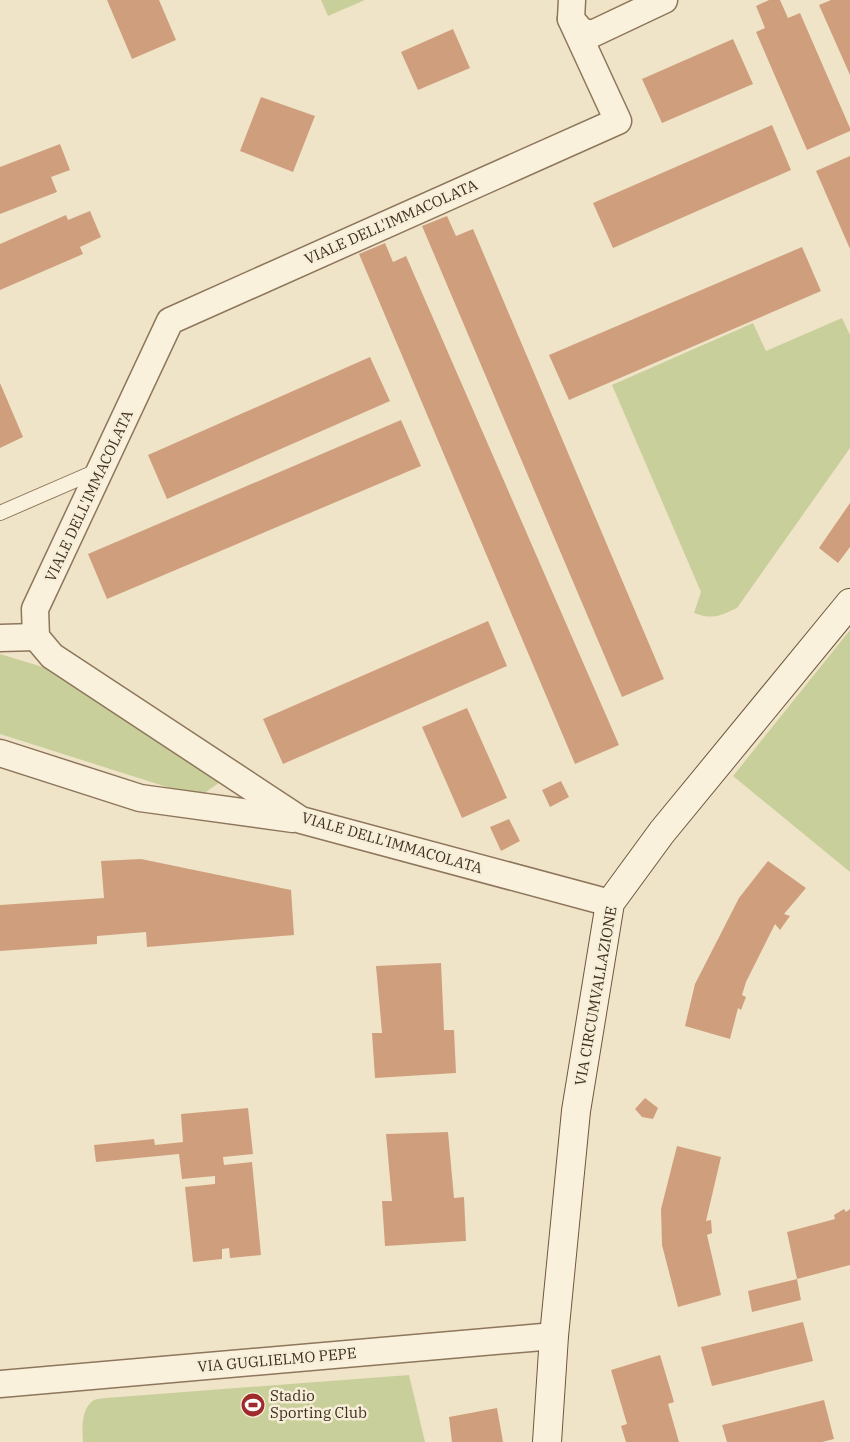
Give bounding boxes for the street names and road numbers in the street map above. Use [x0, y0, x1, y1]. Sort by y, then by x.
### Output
street label: VIALE DELL'IMMACOLATA [301, 174, 481, 268]
street label: VIALE DELL'IMMACOLATA [40, 406, 137, 585]
street label: VIALE DELL'IMMACOLATA [299, 808, 485, 878]
street label: VIA CIRCUMVALLAZIONE [570, 905, 621, 1087]
street label: VIA GUGLIELMO PEPE [197, 1343, 357, 1376]

